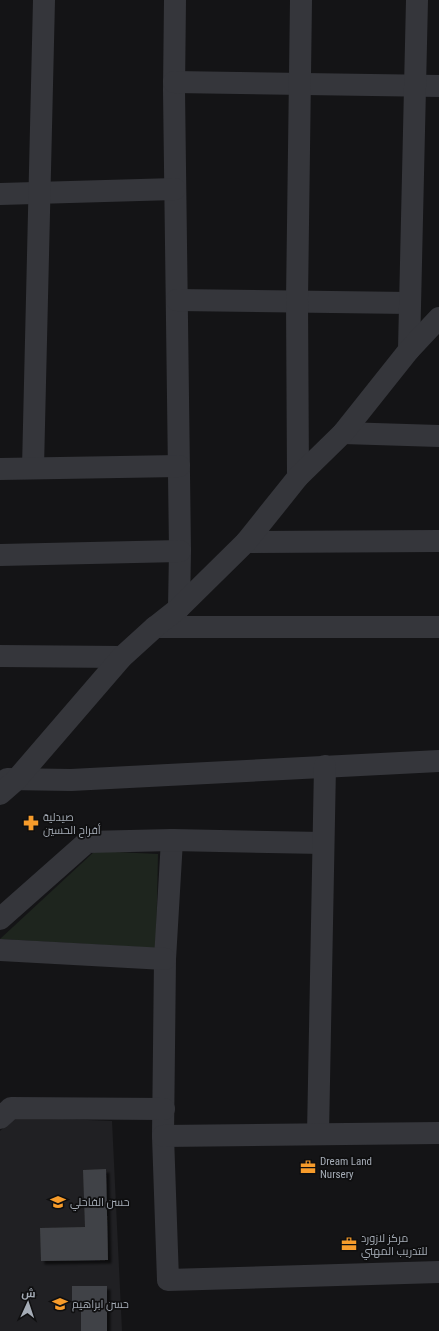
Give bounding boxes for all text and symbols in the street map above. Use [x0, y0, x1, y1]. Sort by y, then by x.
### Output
place label: صيدلية أفراح الحسين [43, 811, 101, 838]
pharmacy icon: صيدلية أفراح الحسين [22, 814, 40, 832]
place label: Dream Land Nursery [320, 1155, 372, 1181]
office icon: Dream Land Nursery [299, 1158, 317, 1176]
school or university icon: حسن الفاحلي [49, 1193, 67, 1211]
place label: حسن الفاحلي [70, 1196, 130, 1211]
place label: مركز لازورد للتدريب المهني [361, 1232, 428, 1260]
office icon: مركز لازورد للتدريب المهني [340, 1235, 358, 1253]
north arrow [8, 1283, 48, 1323]
text: ش [21, 1287, 36, 1300]
school or university icon: حسن ابراهيم [51, 1295, 69, 1313]
place label: حسن ابراهيم [72, 1298, 129, 1312]

